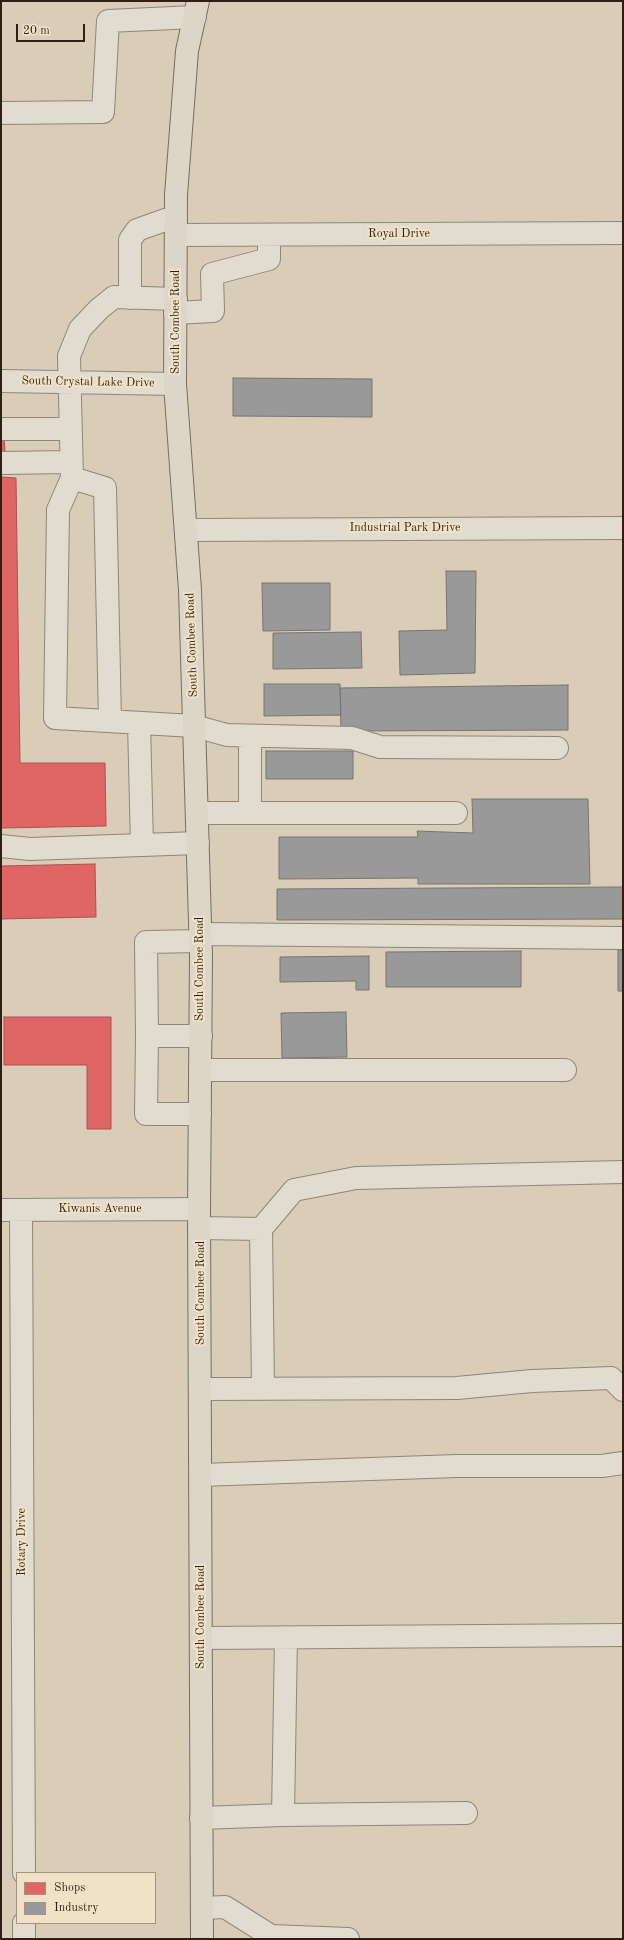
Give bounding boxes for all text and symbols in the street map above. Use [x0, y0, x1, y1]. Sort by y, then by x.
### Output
scale bar [18, 16, 87, 42]
text: 20 m [23, 25, 50, 37]
street label: Royal Drive [368, 227, 430, 241]
street label: South Combee Road [169, 270, 183, 374]
street label: South Crystal Lake Drive [21, 374, 155, 390]
street label: Industrial Park Drive [350, 521, 460, 535]
street label: South Combee Road [183, 592, 201, 698]
street label: South Combee Road [193, 917, 207, 1021]
street label: Kiwanis Avenue [58, 1202, 142, 1216]
street label: South Combee Road [194, 1241, 208, 1345]
street label: Rotary Drive [15, 1508, 29, 1576]
street label: South Combee Road [194, 1565, 208, 1669]
legend [16, 1872, 156, 1924]
text: Shops [54, 1882, 85, 1894]
text: Industry [54, 1902, 99, 1914]

